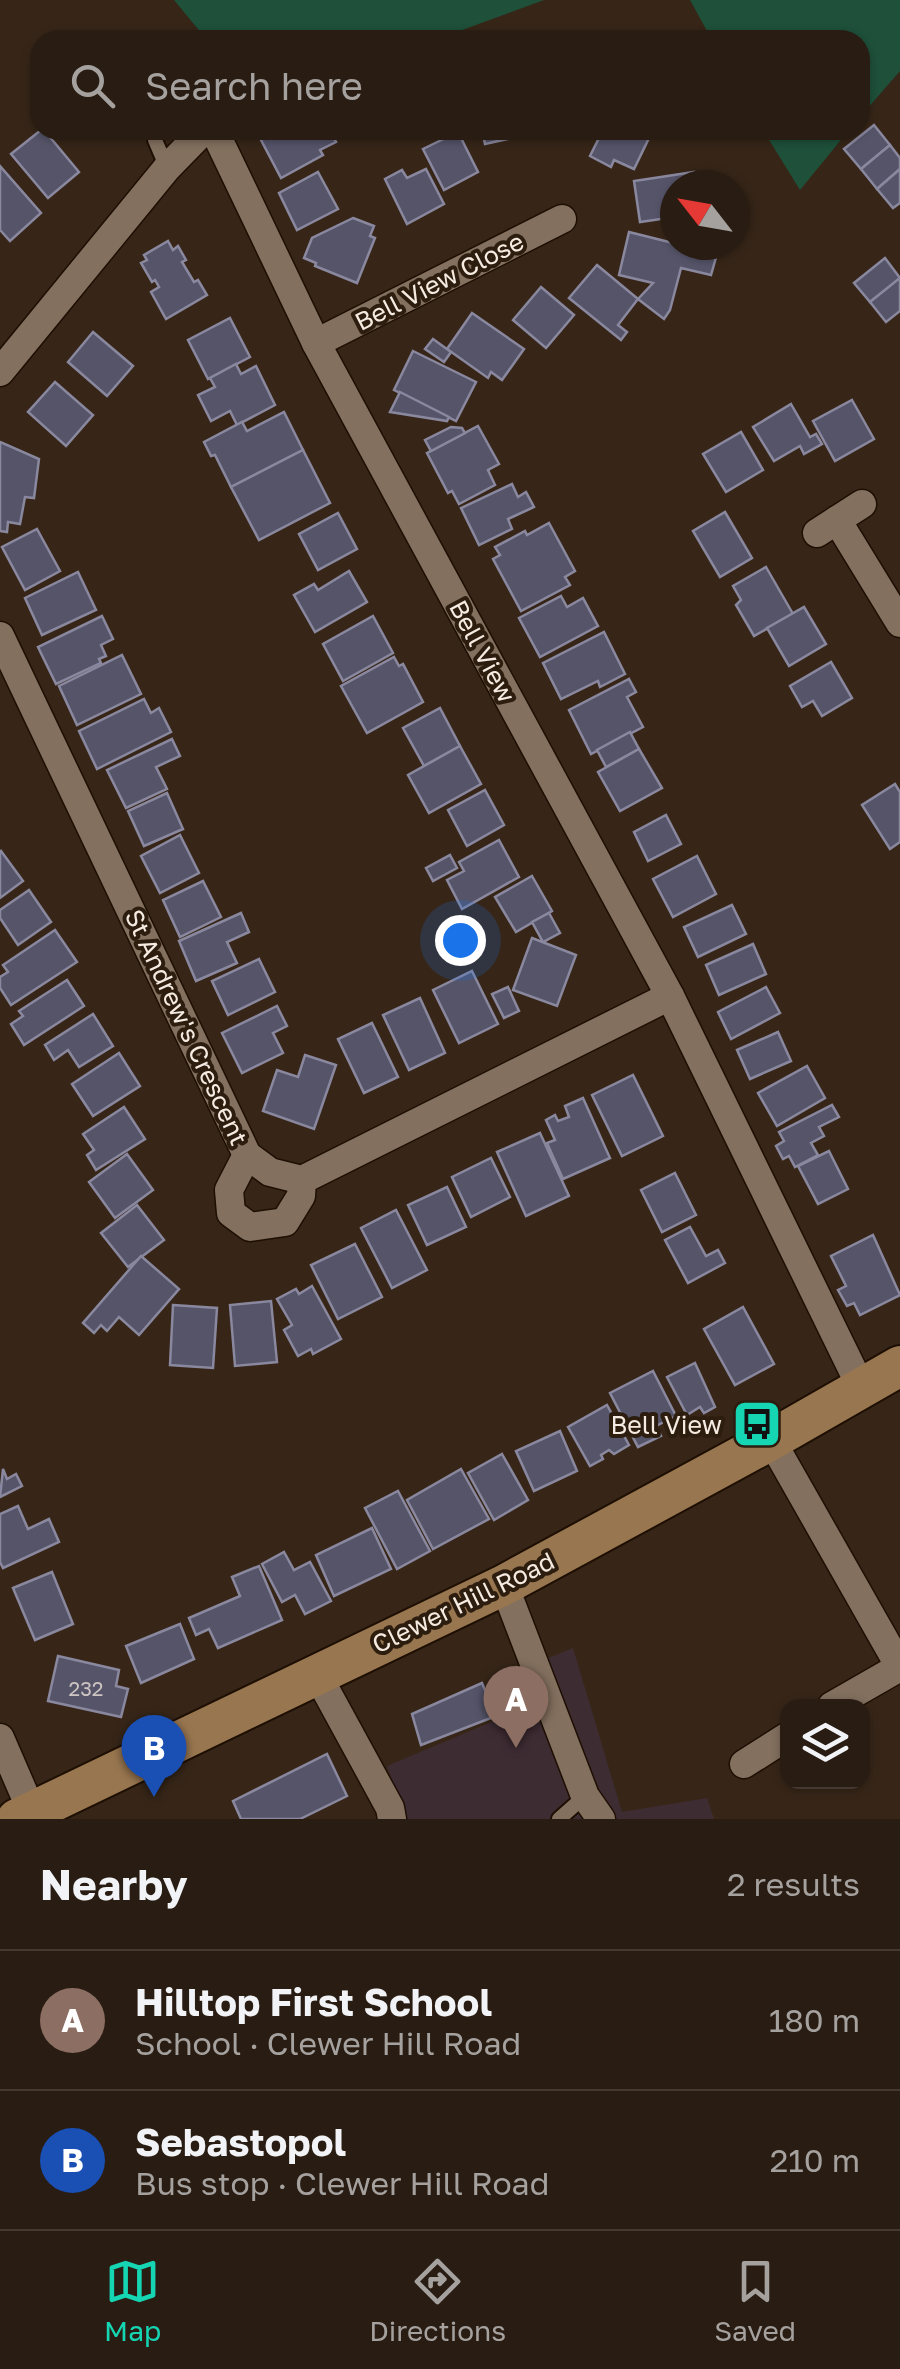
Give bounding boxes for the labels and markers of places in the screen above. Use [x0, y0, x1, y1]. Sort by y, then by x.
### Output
bus stop icon: Bell View [731, 1398, 783, 1450]
place label: Bell View [611, 1409, 722, 1440]
pin: A [484, 1666, 548, 1748]
pin: B [122, 1714, 186, 1797]

